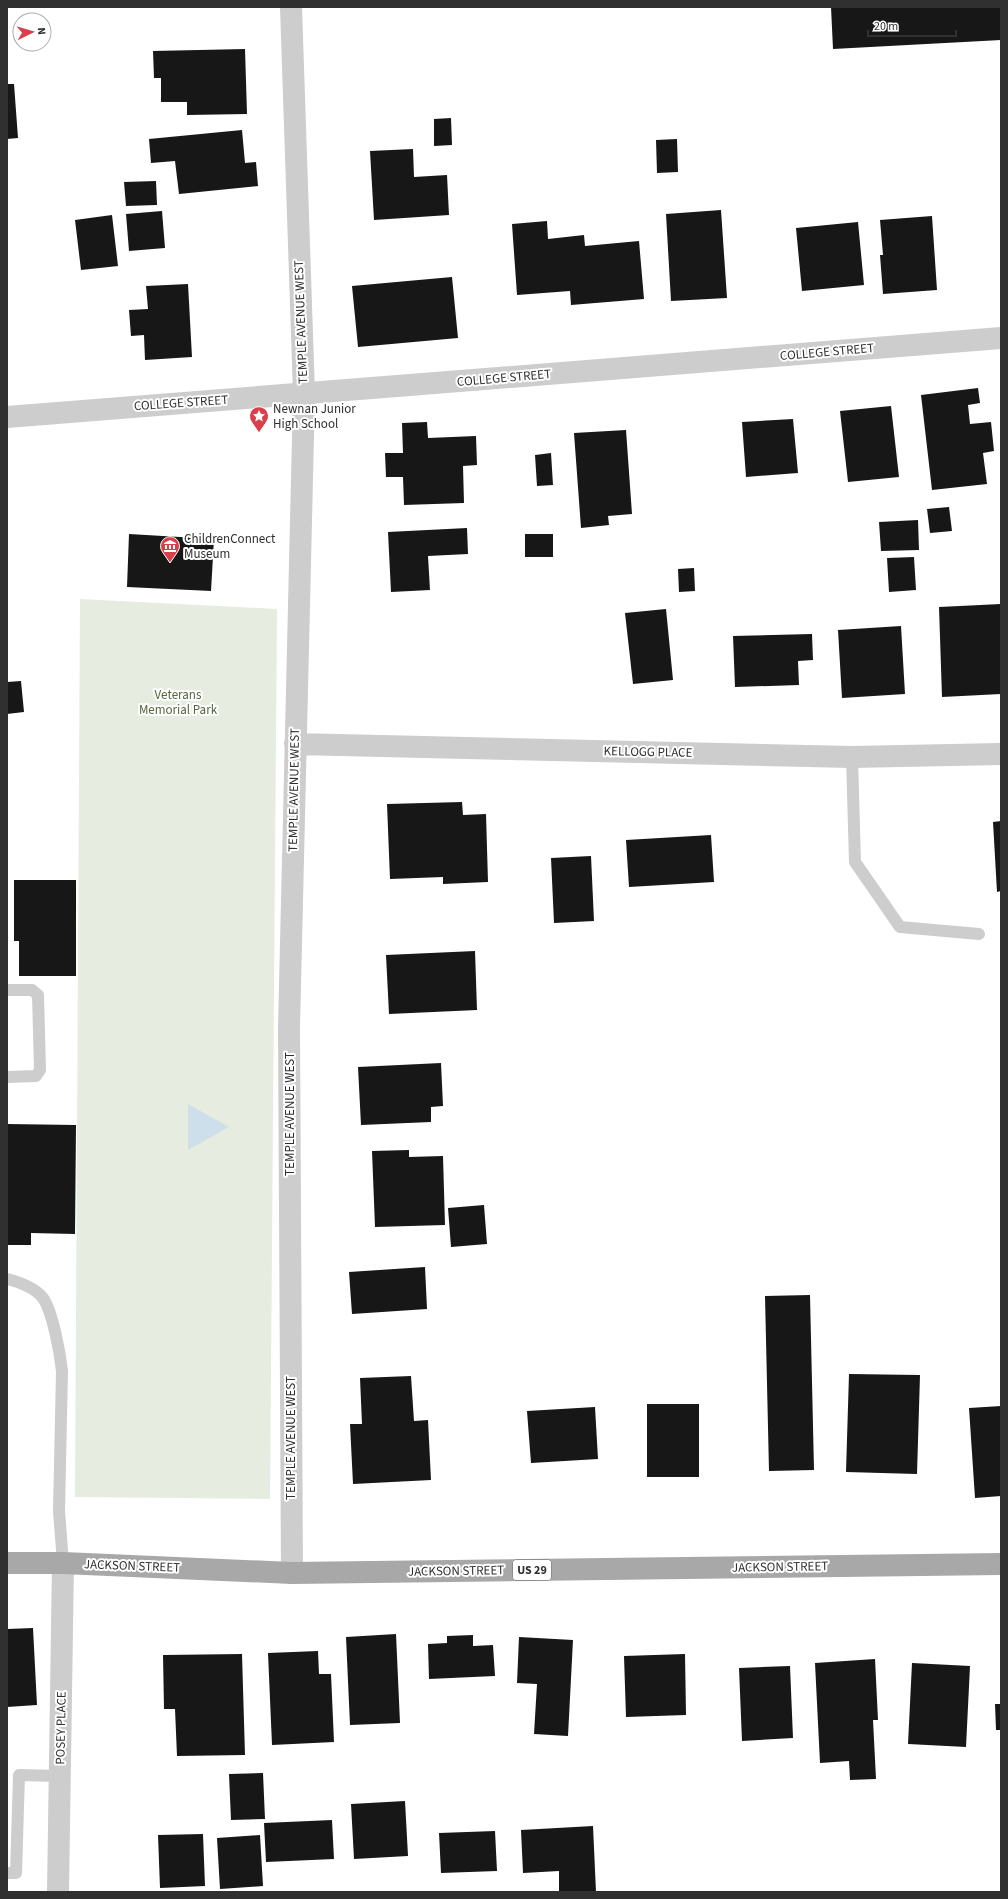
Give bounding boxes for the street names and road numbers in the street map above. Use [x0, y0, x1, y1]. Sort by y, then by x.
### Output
street label: TEMPLE AVENUE WEST [290, 260, 312, 384]
street label: COLLEGE STREET [779, 339, 875, 365]
street label: COLLEGE STREET [456, 365, 552, 391]
street label: COLLEGE STREET [133, 391, 229, 415]
street label: TEMPLE AVENUE WEST [284, 728, 304, 852]
street label: KELLOGG PLACE [603, 742, 693, 762]
street label: TEMPLE AVENUE WEST [281, 1052, 299, 1176]
street label: TEMPLE AVENUE WEST [282, 1376, 300, 1500]
street label: JACKSON STREET [84, 1555, 180, 1577]
street label: JACKSON STREET [732, 1557, 828, 1577]
road number: US 29 [513, 1560, 551, 1580]
street label: JACKSON STREET [408, 1561, 504, 1581]
street label: POSEY PLACE [51, 1691, 71, 1765]

